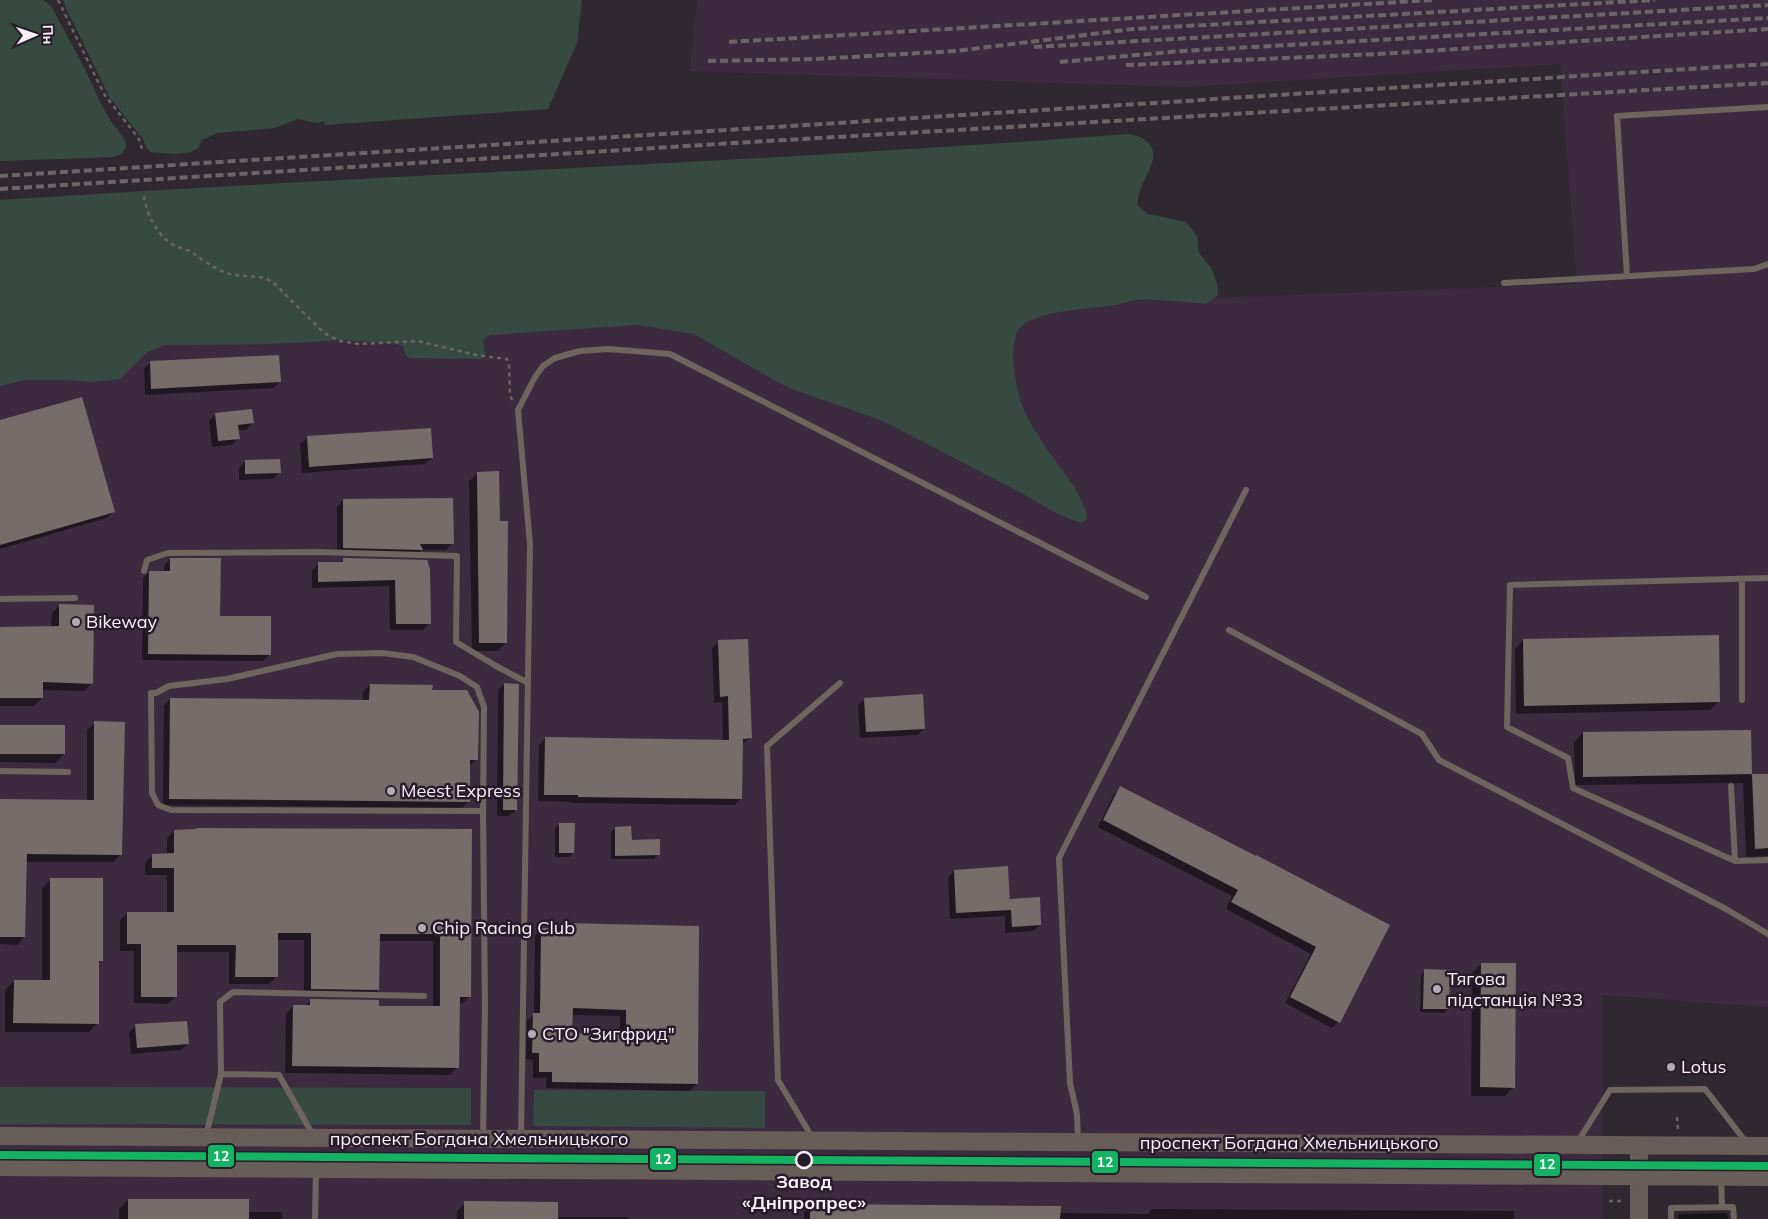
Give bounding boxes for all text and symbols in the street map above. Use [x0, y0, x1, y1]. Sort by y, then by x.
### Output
north arrow [10, 10, 60, 60]
text: Пн [39, 25, 57, 45]
place label: Bikeway [86, 610, 157, 633]
marker: Bikeway [70, 616, 82, 628]
place label: Meest Express [401, 779, 521, 802]
marker: Meest Express [385, 785, 397, 797]
place label: Chip Racing Club [432, 916, 575, 939]
marker: Chip Racing Club [416, 922, 428, 934]
place label: Тягова пiдстанцiя №33 [1447, 967, 1583, 1011]
marker: Тягова пiдстанцiя №33 [1431, 983, 1443, 995]
place label: СТО "Зигфрид" [542, 1022, 675, 1045]
marker: СТО "Зигфрид" [526, 1028, 538, 1040]
place label: Lotus [1681, 1055, 1727, 1078]
marker: Lotus [1665, 1061, 1677, 1073]
street label: проспект Богдана Хмельницького [330, 1127, 628, 1150]
street label: проспект Богдана Хмельницького [1140, 1131, 1438, 1154]
line badge: 12 [207, 1144, 235, 1168]
text: 12 [213, 1147, 229, 1165]
line badge: 12 [649, 1147, 677, 1171]
text: 12 [655, 1150, 671, 1168]
line badge: 12 [1091, 1150, 1119, 1174]
marker: Завод «Дніпропрес» [795, 1151, 813, 1169]
text: 12 [1097, 1153, 1113, 1171]
line badge: 12 [1533, 1153, 1561, 1177]
text: 12 [1539, 1155, 1555, 1173]
place label: Завод «Дніпропрес» [742, 1170, 866, 1214]

